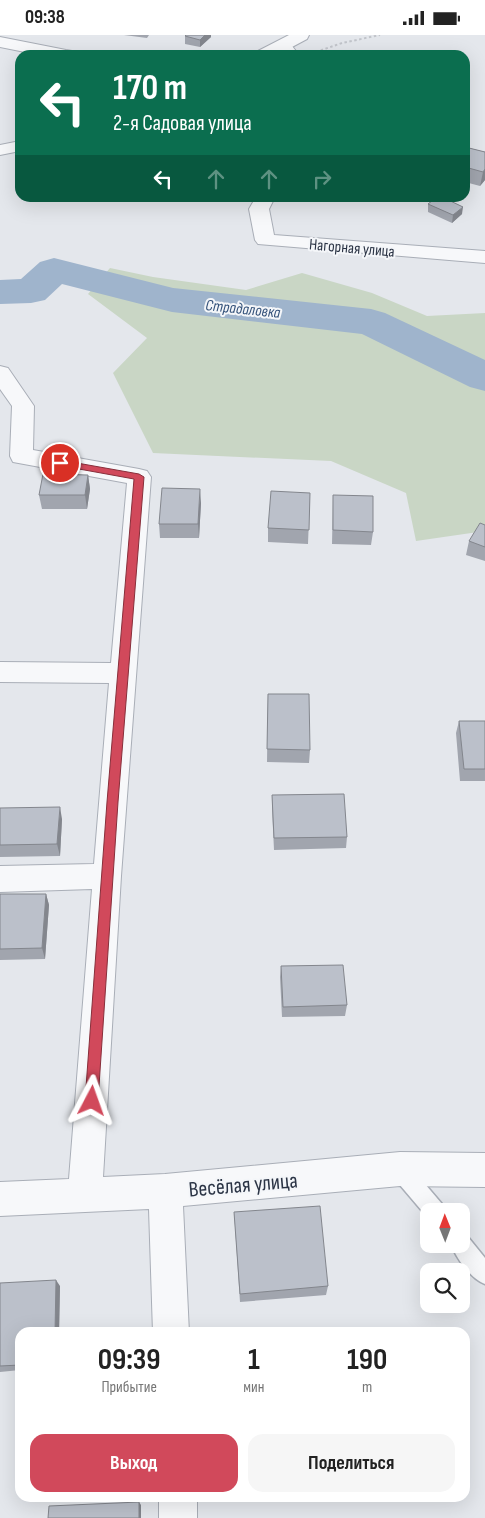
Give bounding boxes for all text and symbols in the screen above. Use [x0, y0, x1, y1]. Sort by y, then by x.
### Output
text: 09:38 [25, 6, 65, 29]
text: 170 m [113, 67, 187, 110]
icon: left [30, 70, 95, 135]
text: 2-я Садовая улица [113, 110, 252, 137]
icon: left [149, 165, 177, 193]
icon: ahead [202, 165, 230, 193]
icon: ahead [255, 165, 283, 193]
icon: right [308, 165, 336, 193]
street label: Нагорная улица [308, 235, 395, 262]
water label: Страдаловка [205, 296, 282, 323]
pin [39, 442, 81, 484]
icon: arrive [46, 449, 74, 477]
position arrow [65, 1074, 117, 1126]
street label: Весёлая улица [187, 1167, 299, 1204]
north arrow [420, 1203, 470, 1253]
map controls [420, 1203, 470, 1313]
button: search [420, 1263, 470, 1313]
text: 09:39 [98, 1342, 161, 1378]
text: 1 [248, 1342, 260, 1378]
text: 190 [347, 1342, 387, 1378]
text: Прибытие [101, 1378, 157, 1397]
text: мин [243, 1378, 264, 1397]
text: m [362, 1378, 372, 1397]
button: Выход [30, 1434, 238, 1492]
button: Поделиться [248, 1434, 455, 1492]

